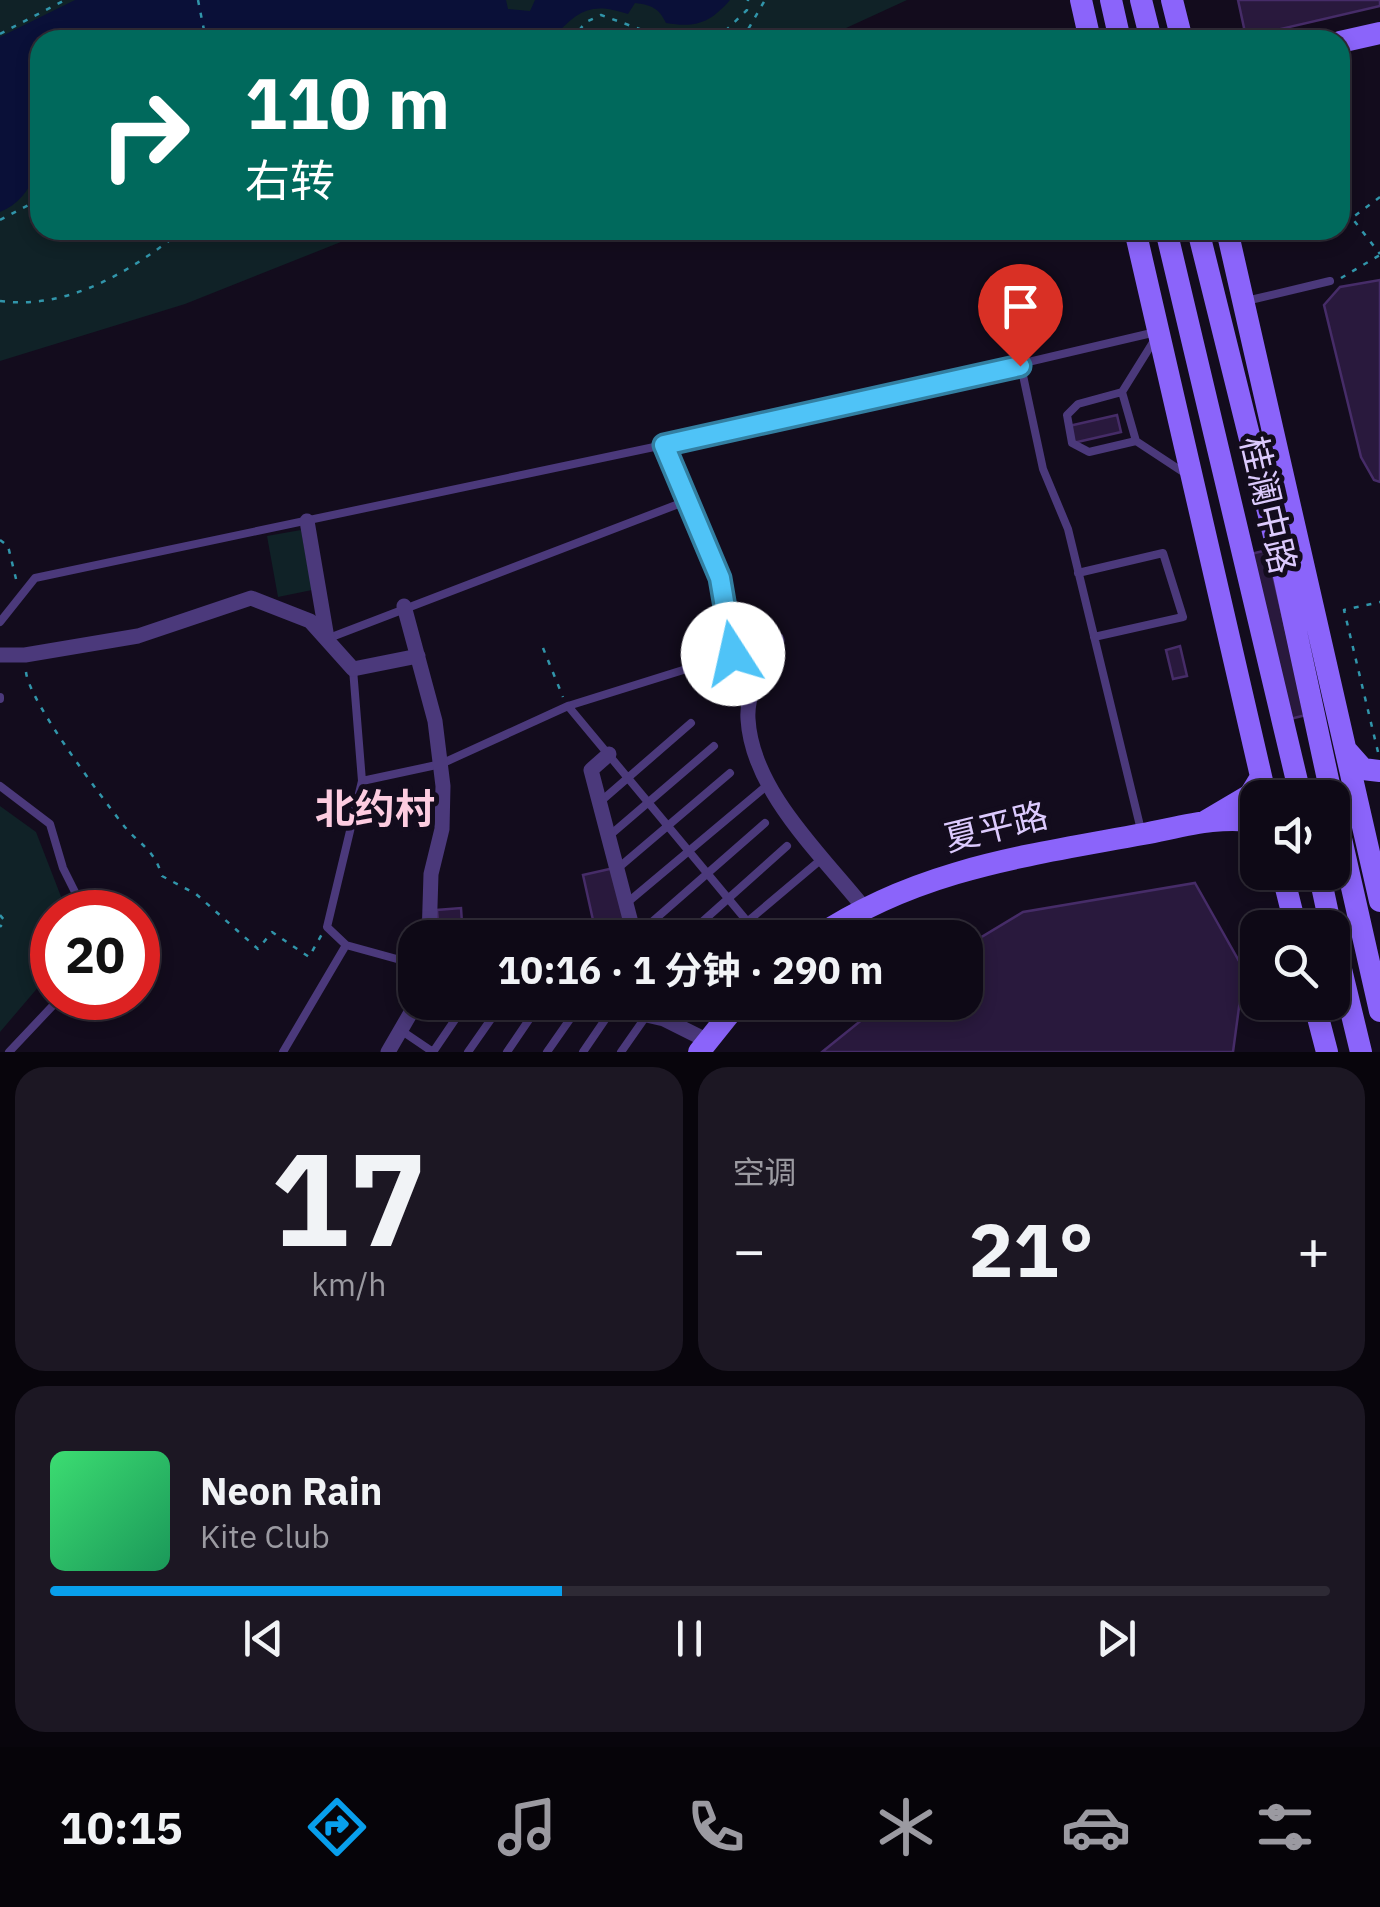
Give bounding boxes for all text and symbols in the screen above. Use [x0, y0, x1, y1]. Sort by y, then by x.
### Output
text: 110 m [245, 57, 450, 148]
icon: right [80, 70, 210, 200]
text: 右转 [245, 151, 335, 209]
pin [978, 264, 1063, 367]
icon: arrive [993, 279, 1048, 334]
street label: 桂澜中路 [1231, 431, 1307, 578]
position arrow [681, 602, 785, 706]
map controls [1240, 780, 1350, 1020]
button: sound [1240, 780, 1350, 890]
district label: 北约村 [315, 782, 435, 834]
street label: 夏平路 [939, 791, 1052, 861]
speed limit sign: 20 [30, 890, 160, 1020]
button: search [1240, 910, 1350, 1020]
text: 10:16 · 1 分钟 · 290 m [498, 945, 883, 994]
text: 17 [271, 1113, 427, 1282]
text: 空调 [733, 1151, 797, 1193]
text: 21° [969, 1200, 1094, 1298]
text: − [733, 1214, 766, 1285]
text: + [1297, 1214, 1330, 1285]
text: km/h [311, 1263, 386, 1305]
text: Neon Rain [200, 1466, 382, 1515]
text: Kite Club [200, 1515, 330, 1557]
icon: previous [236, 1611, 291, 1666]
icon: pause [662, 1611, 717, 1666]
icon: next [1089, 1611, 1144, 1666]
icon: directions [302, 1792, 372, 1862]
icon: music [492, 1792, 562, 1862]
icon: phone [681, 1792, 751, 1862]
icon: climate [871, 1792, 941, 1862]
icon: car [1061, 1792, 1131, 1862]
icon: filters [1250, 1792, 1320, 1862]
text: 10:15 [60, 1798, 183, 1856]

